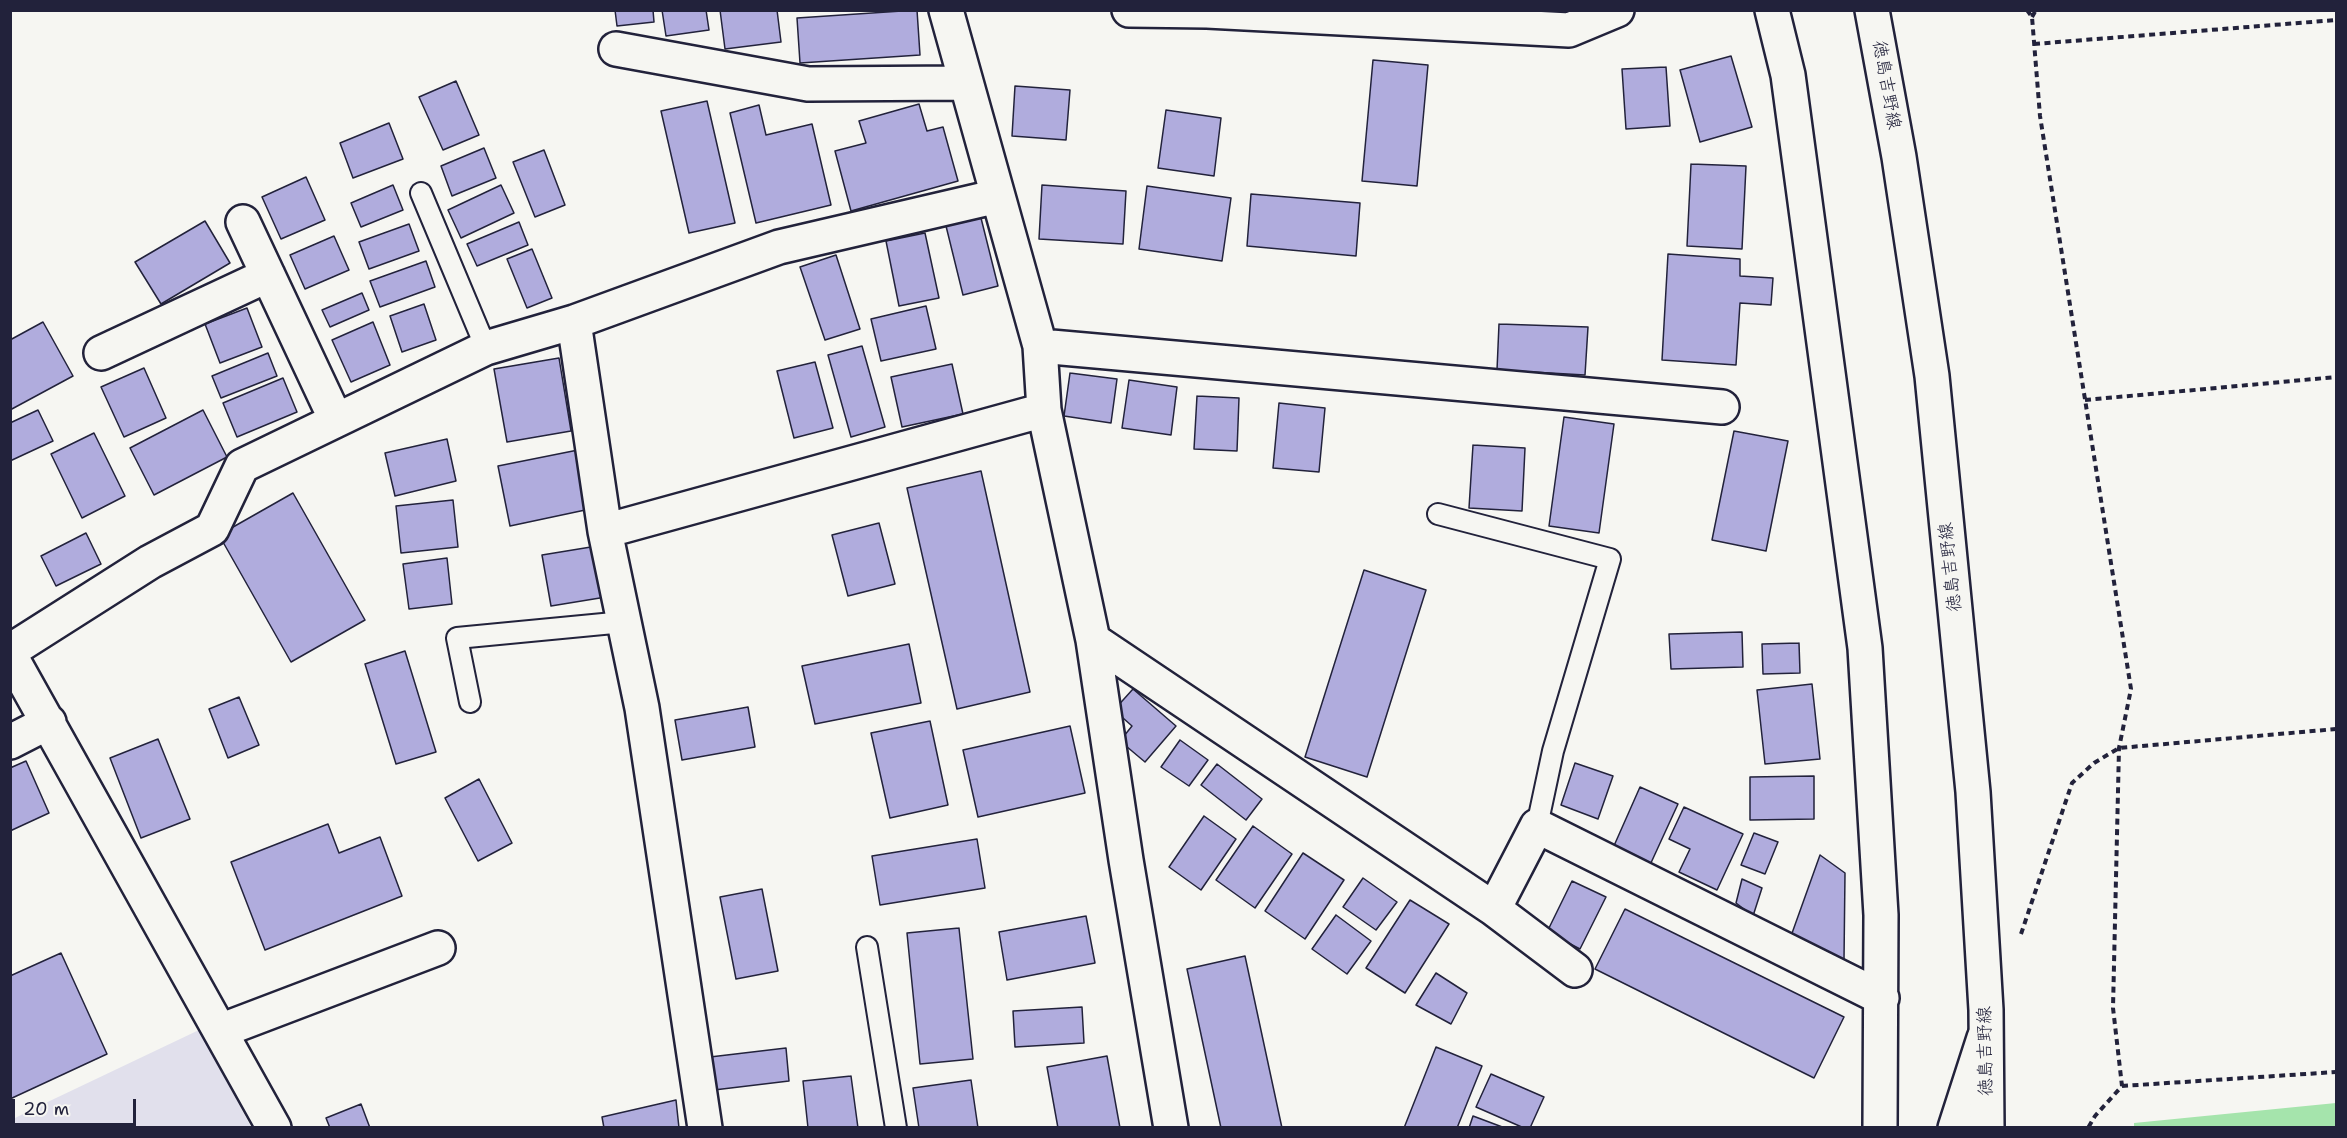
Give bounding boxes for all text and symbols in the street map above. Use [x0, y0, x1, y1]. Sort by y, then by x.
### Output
street label: 徳島吉野線 [1868, 39, 1904, 131]
street label: 徳島吉野線 [1936, 521, 1966, 613]
street label: 徳島吉野線 [1974, 1006, 1998, 1096]
scale bar [15, 1087, 140, 1125]
text: 20 m [23, 1097, 69, 1121]

